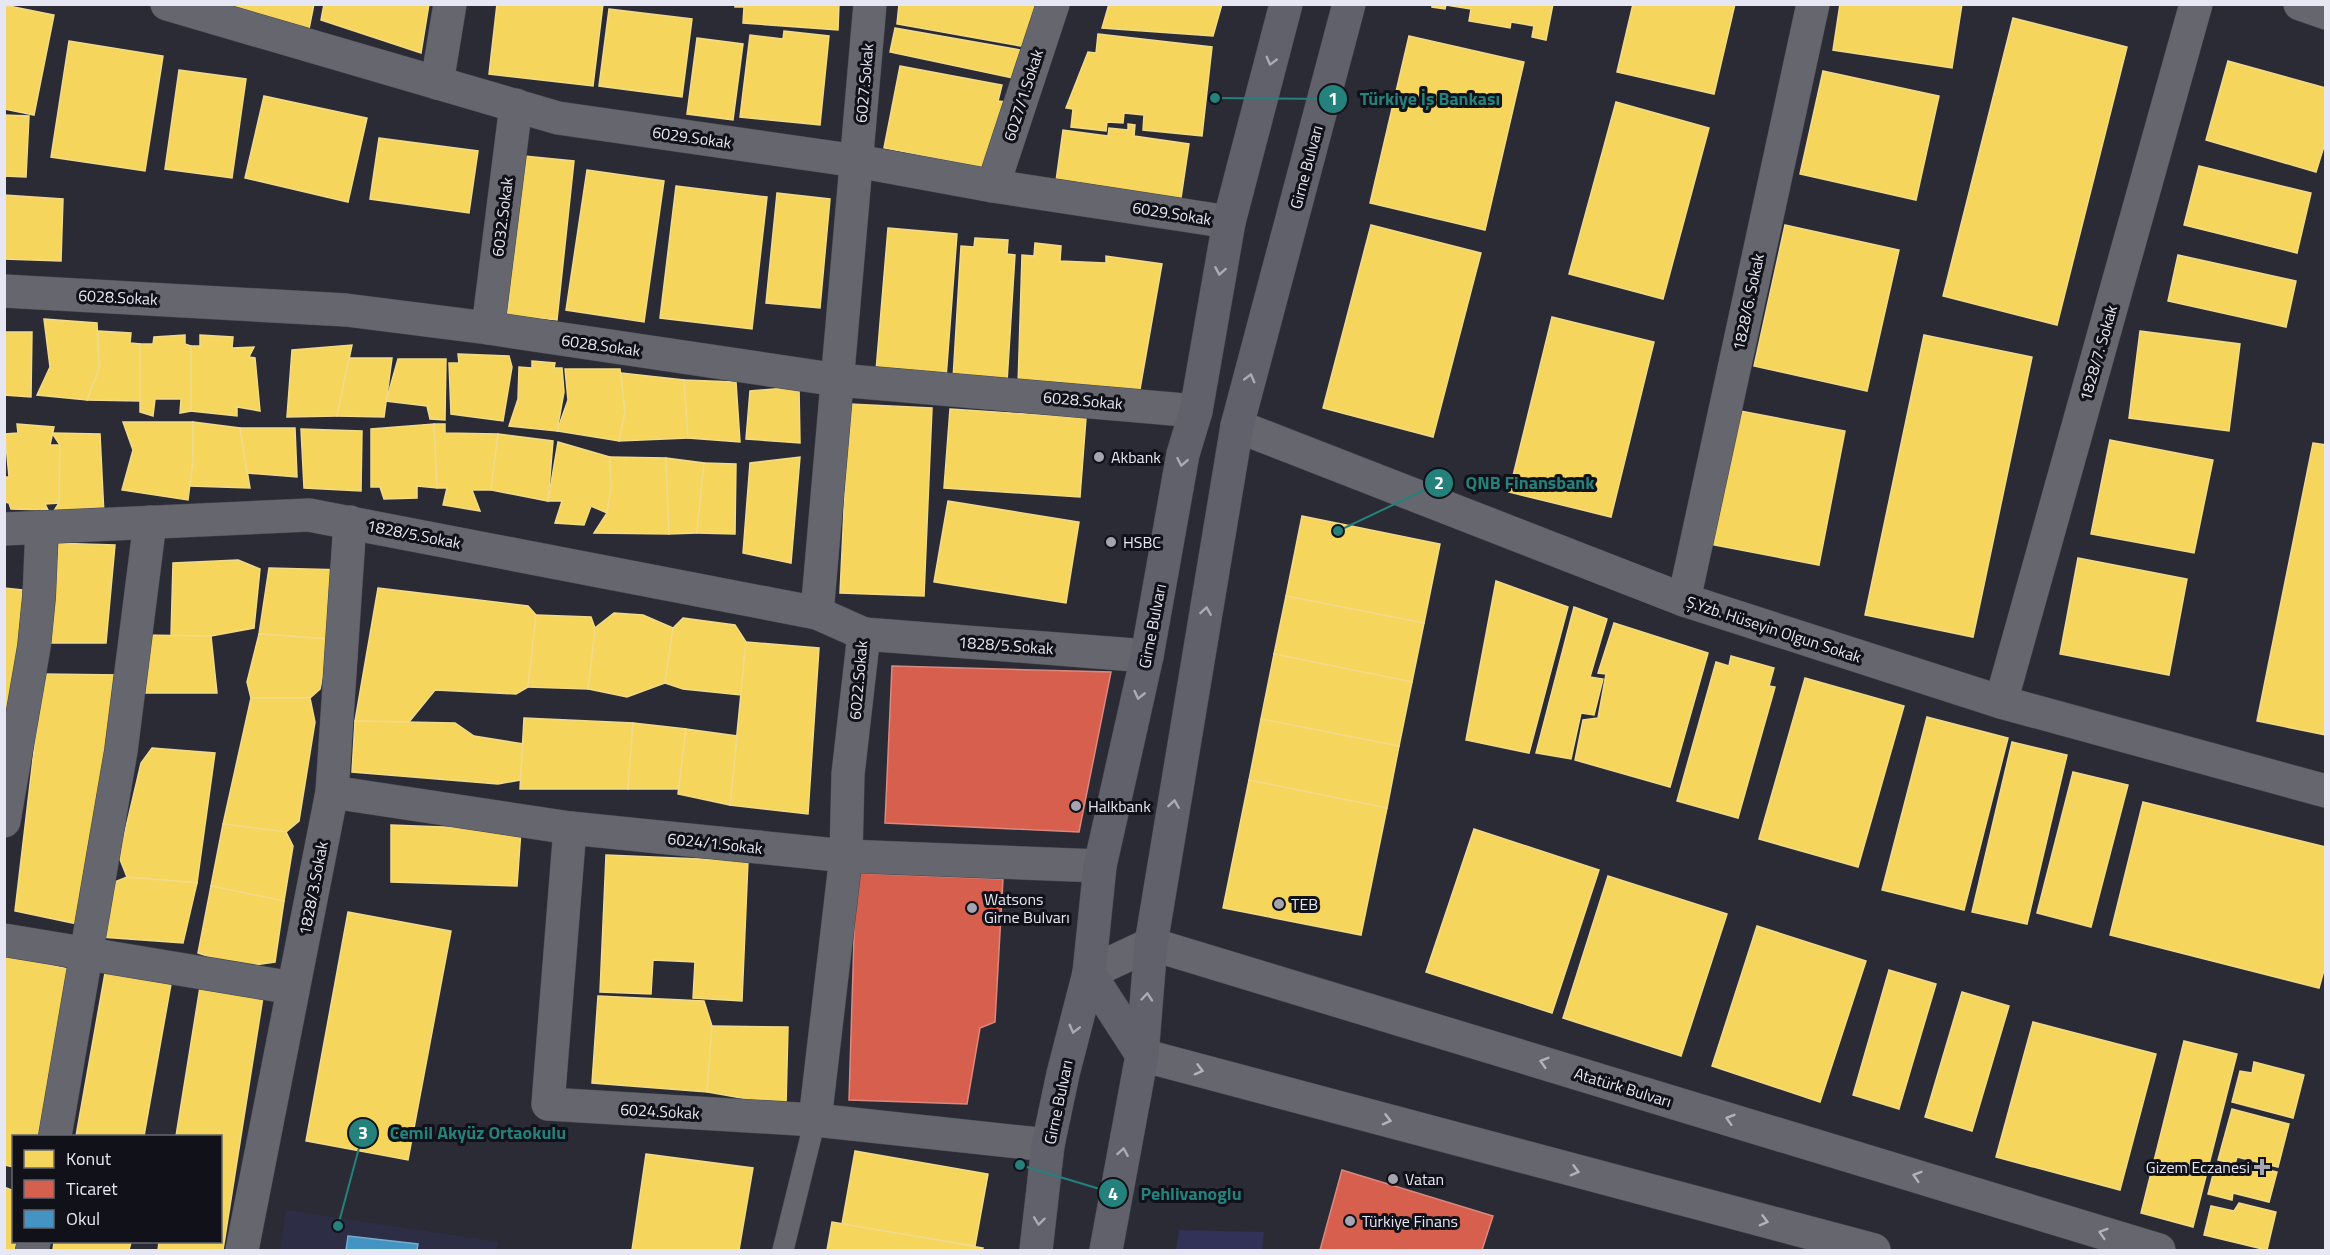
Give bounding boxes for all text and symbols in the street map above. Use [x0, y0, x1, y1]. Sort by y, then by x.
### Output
street label: 6027.Sokak [849, 42, 879, 124]
street label: 6027/1.Sokak [997, 46, 1049, 144]
one-way arrow [1266, 56, 1279, 66]
callout: Türkiye İş Bankası [1318, 81, 1512, 117]
text: 1 [1328, 85, 1338, 112]
text: Türkiye İş Bankası [1360, 85, 1500, 112]
street label: 6029.Sokak [651, 120, 733, 154]
street label: Girne Bulvarı [1283, 122, 1329, 212]
street label: 6032.Sokak [485, 176, 519, 258]
street label: 6029.Sokak [1131, 195, 1214, 231]
street label: 1828/6. Sokak [1726, 251, 1770, 353]
one-way arrow [1214, 265, 1227, 275]
street label: 6028.Sokak [78, 283, 159, 311]
street label: 1828/7. Sokak [2073, 302, 2123, 404]
street label: 6028.Sokak [560, 328, 642, 362]
one-way arrow [1242, 374, 1255, 384]
street label: 6028.Sokak [1042, 385, 1124, 415]
place label: Akbank [1111, 445, 1161, 469]
marker: Akbank [1092, 450, 1106, 464]
one-way arrow [1176, 456, 1189, 466]
callout: QNB Finansbank [1424, 465, 1607, 501]
text: 2 [1434, 469, 1444, 496]
text: QNB Finansbank [1465, 469, 1595, 496]
street label: 1828/5.Sokak [365, 513, 463, 555]
place label: HSBC [1123, 530, 1161, 554]
marker: HSBC [1104, 535, 1118, 549]
street label: Girne Bulvarı [1132, 582, 1172, 670]
street label: Ş.Yzb. Hüseyin Olgun Sokak [1683, 589, 1865, 669]
one-way arrow [1200, 607, 1212, 616]
street label: 1828/5.Sokak [958, 630, 1055, 660]
street label: 6022.Sokak [843, 639, 873, 721]
one-way arrow [1133, 690, 1146, 700]
place label: Halkbank [1088, 794, 1151, 818]
marker: Halkbank [1069, 799, 1083, 813]
one-way arrow [1168, 799, 1180, 808]
street label: 6024/1.Sokak [666, 826, 764, 860]
street label: 1828/3.Sokak [292, 839, 334, 937]
place label: Watsons Girne Bulvarı [984, 887, 1070, 929]
place label: TEB [1291, 892, 1318, 916]
marker: TEB [1272, 897, 1286, 911]
marker: Watsons Girne Bulvarı [965, 901, 979, 915]
one-way arrow [1140, 992, 1153, 1001]
one-way arrow [1069, 1023, 1081, 1034]
one-way arrow [1539, 1057, 1550, 1070]
street label: Girne Bulvarı [1037, 1058, 1079, 1146]
street label: Atatürk Bulvarı [1571, 1061, 1675, 1113]
one-way arrow [1193, 1063, 1204, 1075]
street label: 6024.Sokak [620, 1097, 701, 1125]
one-way arrow [1382, 1113, 1392, 1126]
one-way arrow [1725, 1114, 1736, 1127]
callout: Cemil Akyüz Ortaokulu [348, 1115, 578, 1151]
text: 3 [358, 1119, 368, 1146]
text: Cemil Akyüz Ortaokulu [390, 1119, 566, 1146]
legend [12, 1135, 222, 1243]
text: Konut [66, 1145, 112, 1172]
one-way arrow [1116, 1147, 1129, 1157]
place label: Gizem Eczanesi [2146, 1155, 2250, 1179]
marker: Gizem Eczanesi [2255, 1160, 2269, 1174]
one-way arrow [1570, 1163, 1580, 1176]
place label: Vatan [1405, 1167, 1444, 1191]
one-way arrow [1912, 1171, 1923, 1184]
marker: Vatan [1386, 1172, 1400, 1186]
text: Ticaret [66, 1175, 118, 1202]
callout: Pehlivanoglu [1098, 1175, 1254, 1211]
text: 4 [1108, 1180, 1118, 1207]
text: Pehlivanoglu [1140, 1180, 1242, 1207]
text: Okul [66, 1205, 100, 1232]
place label: Türkiye Finans [1362, 1209, 1458, 1233]
marker: Türkiye Finans [1343, 1214, 1357, 1228]
one-way arrow [1758, 1214, 1769, 1226]
one-way arrow [1033, 1216, 1046, 1225]
one-way arrow [2098, 1228, 2109, 1240]

